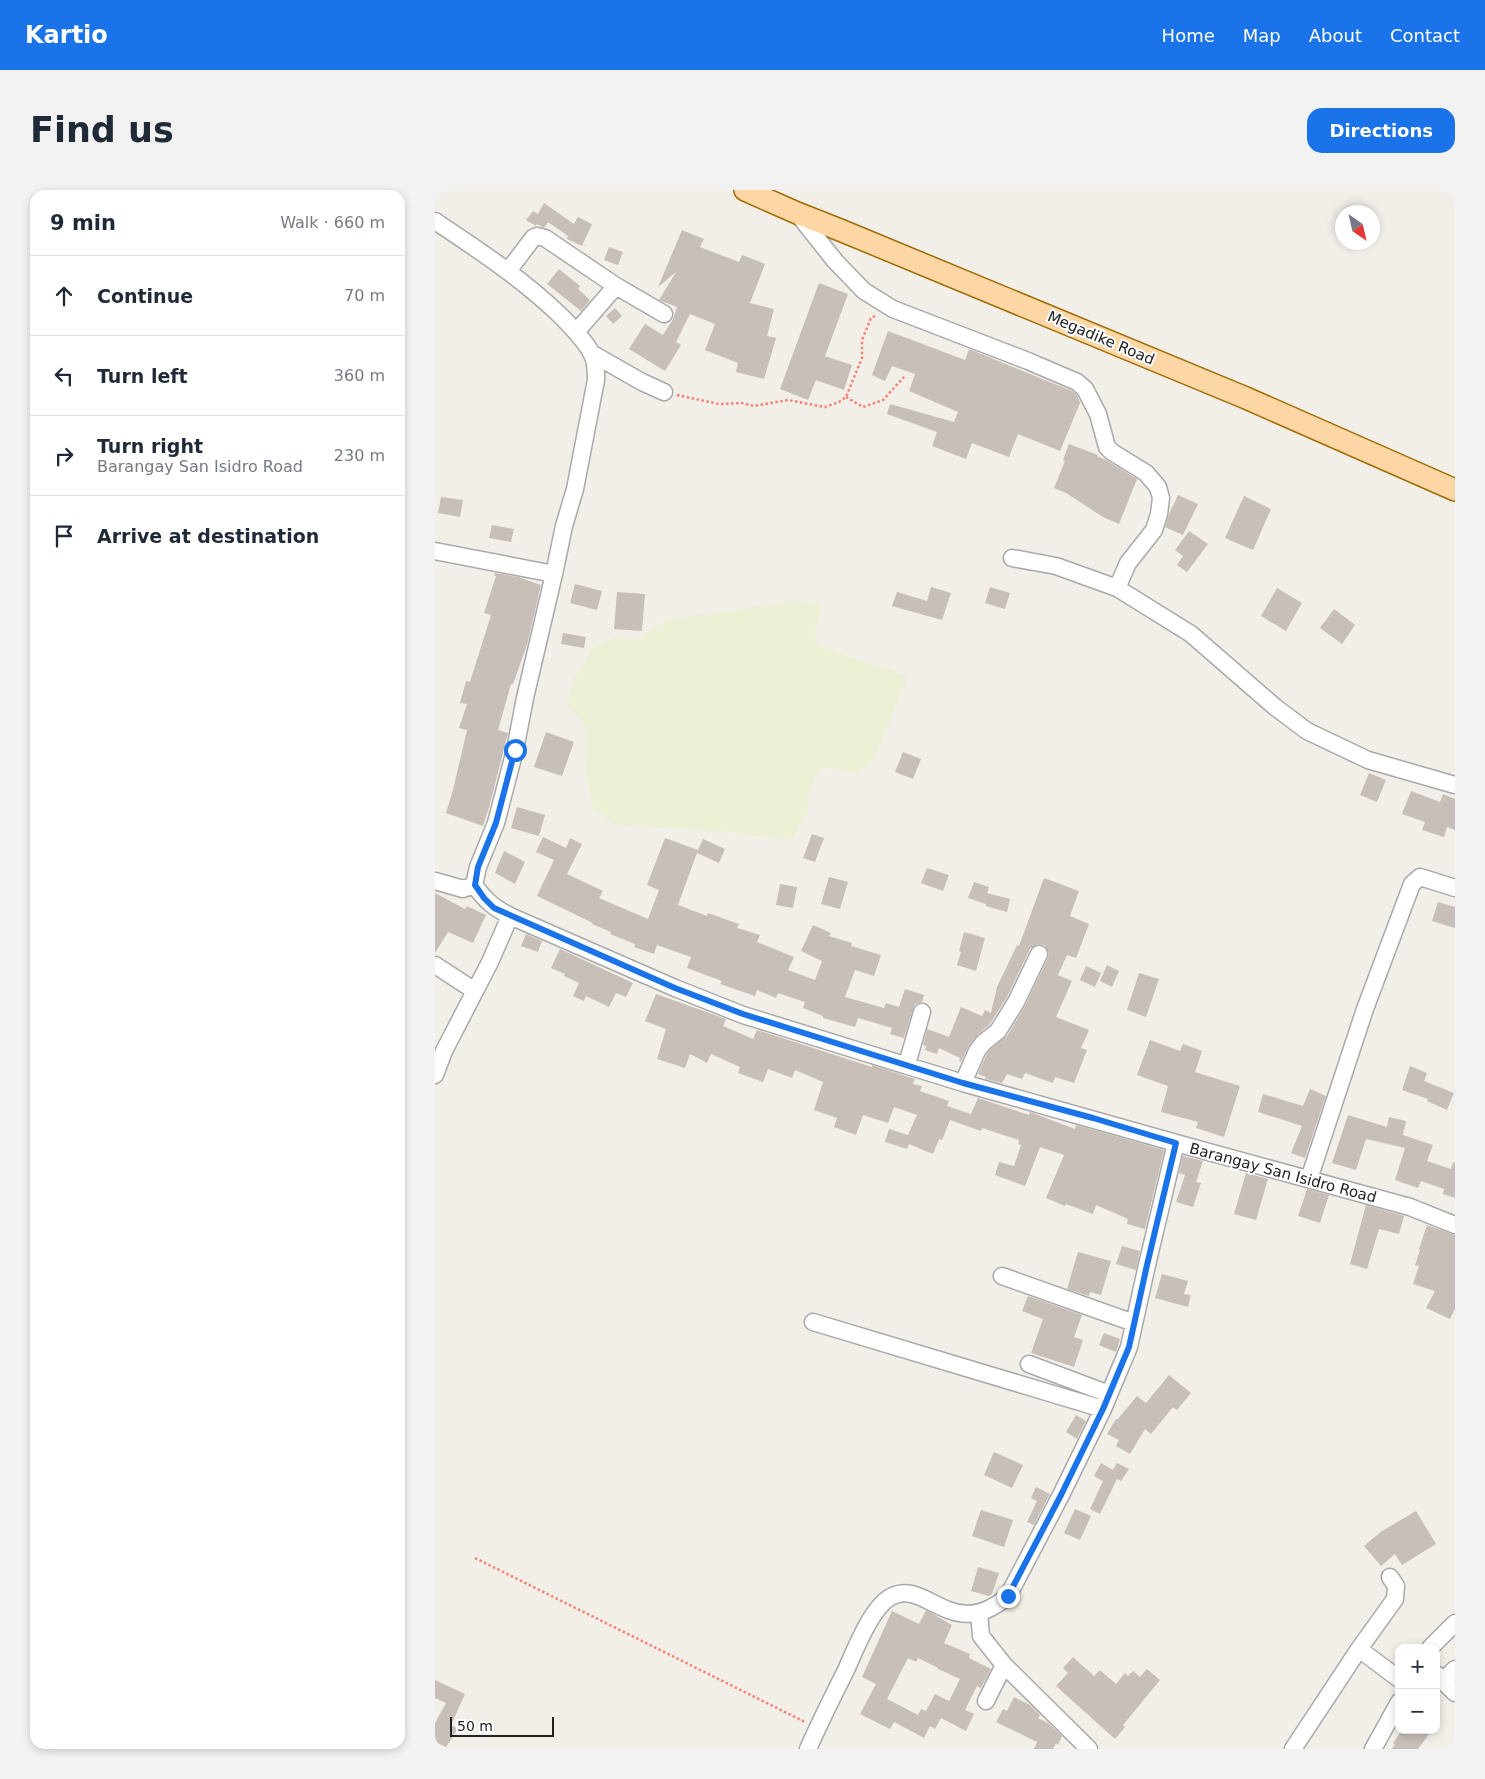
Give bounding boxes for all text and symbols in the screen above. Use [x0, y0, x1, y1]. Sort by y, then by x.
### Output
text: Kartio [25, 21, 108, 49]
text: Home [1162, 25, 1215, 46]
text: Map [1243, 25, 1281, 46]
text: About [1309, 25, 1362, 46]
text: Contact [1390, 25, 1460, 46]
button: Directions [1307, 108, 1455, 153]
text: Find us [30, 110, 174, 150]
north arrow [1335, 205, 1380, 250]
text: 9 min [50, 211, 116, 235]
text: Walk · 660 m [280, 213, 385, 232]
icon: ahead [50, 282, 78, 310]
text: Continue [97, 285, 193, 307]
text: 70 m [344, 286, 385, 305]
street label: Megadike Road [1045, 307, 1157, 369]
icon: left [50, 362, 78, 390]
text: Turn left [97, 365, 188, 387]
text: 360 m [334, 366, 385, 385]
text: Turn right [97, 435, 203, 457]
icon: right [50, 442, 78, 470]
text: 230 m [334, 446, 385, 465]
text: Barangay San Isidro Road [97, 457, 303, 476]
icon: arrive [50, 522, 78, 550]
text: Arrive at destination [97, 525, 319, 547]
route start [504, 739, 527, 762]
street label: Barangay San Isidro Road [1187, 1139, 1379, 1207]
route end [997, 1585, 1020, 1608]
map controls [1395, 1644, 1440, 1734]
button: + [1395, 1644, 1440, 1689]
button: − [1395, 1689, 1440, 1734]
scale bar [450, 1714, 554, 1737]
text: 50 m [457, 1718, 493, 1734]

